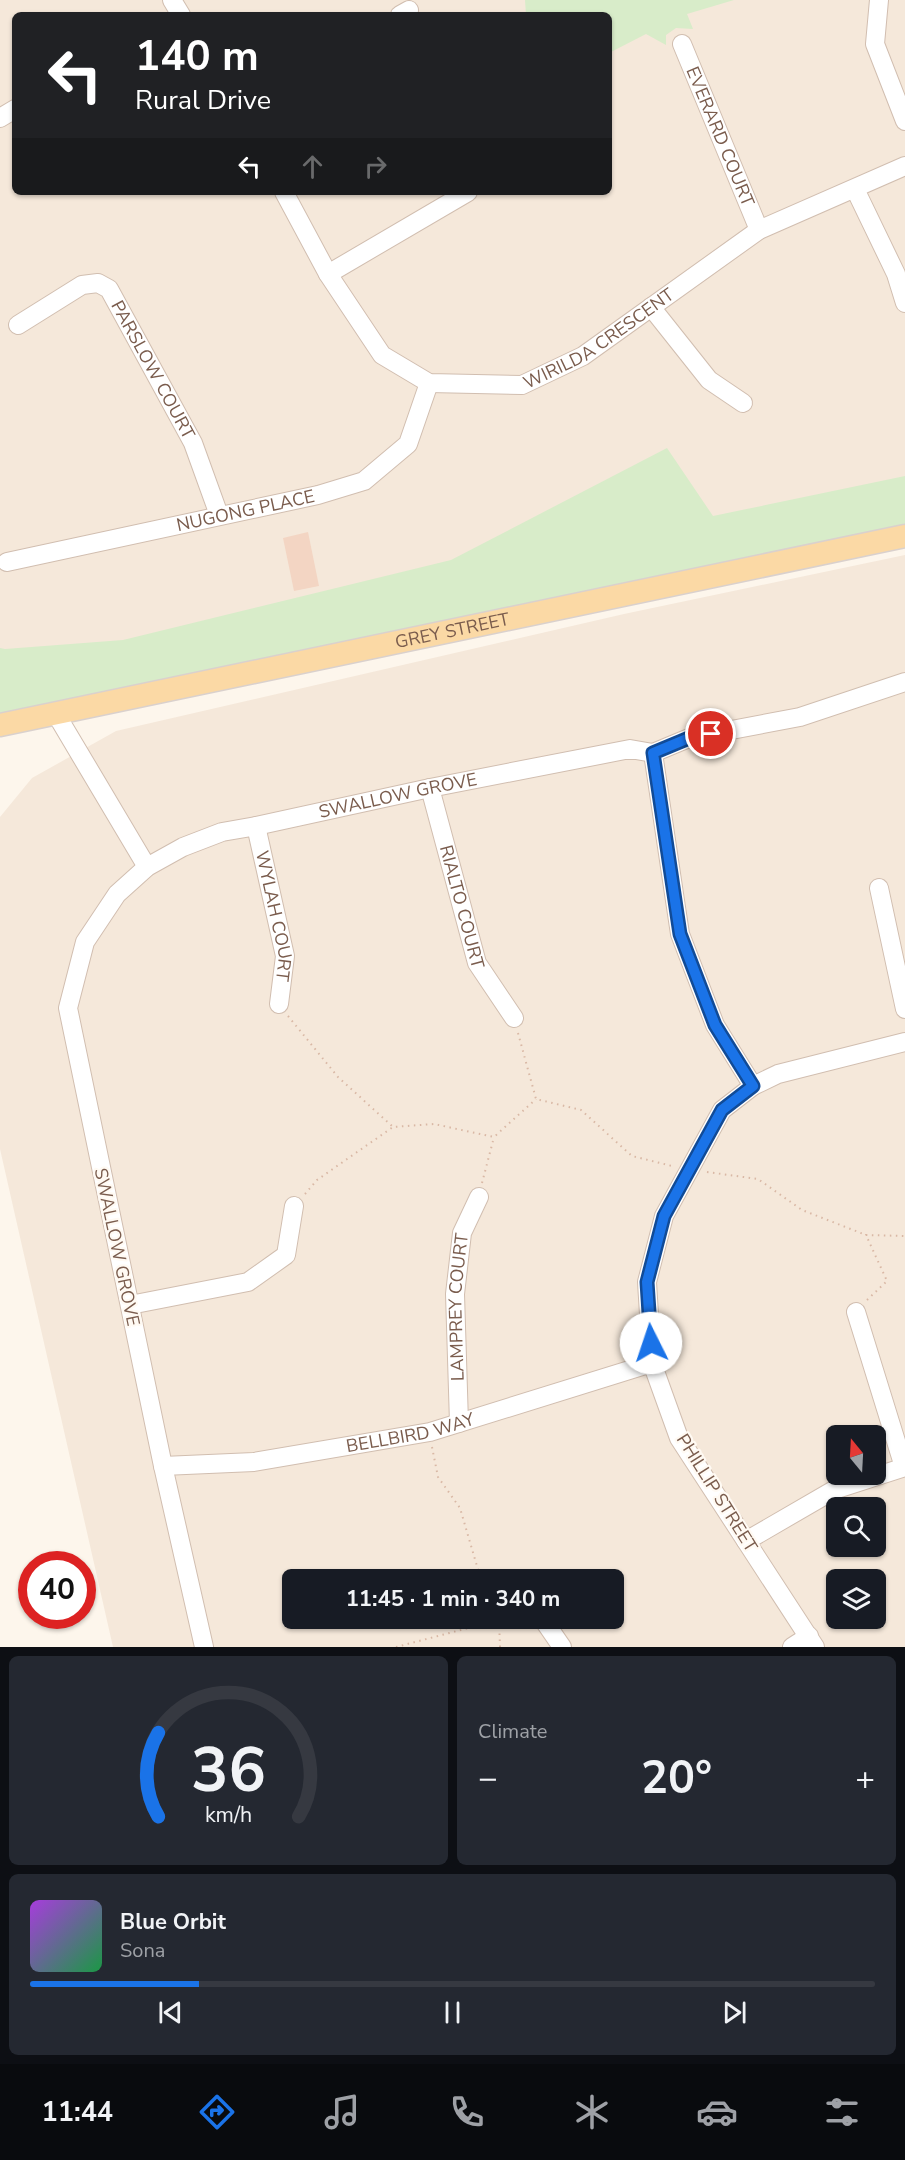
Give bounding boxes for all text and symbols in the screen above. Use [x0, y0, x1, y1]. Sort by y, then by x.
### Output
text: 140 m [135, 28, 259, 85]
icon: left [36, 36, 114, 114]
street label: EVERARD COURT [681, 63, 760, 210]
text: Rural Drive [135, 82, 271, 119]
icon: left [233, 150, 266, 183]
icon: ahead [296, 150, 329, 183]
icon: right [359, 150, 392, 183]
street label: WIRILDA CRESCENT [519, 282, 679, 395]
street label: PARSLOW COURT [105, 296, 201, 443]
street label: NUGONG PLACE [174, 484, 317, 537]
street label: GREY STREET [393, 607, 512, 654]
pin [685, 708, 736, 759]
icon: arrive [694, 717, 727, 750]
street label: SWALLOW GROVE [316, 767, 479, 824]
street label: RIALTO COURT [434, 842, 490, 971]
street label: WYLAH COURT [250, 848, 297, 983]
street label: SWALLOW GROVE [89, 1166, 145, 1328]
street label: LAMPREY COURT [443, 1232, 474, 1382]
position arrow [619, 1311, 683, 1375]
street label: BELLBIRD WAY [344, 1407, 477, 1458]
north arrow [826, 1425, 886, 1485]
map controls [826, 1425, 886, 1629]
street label: PHILLIP STREET [671, 1429, 763, 1557]
button: search [826, 1497, 886, 1557]
speed limit sign: 40 [18, 1551, 96, 1629]
button: layers [826, 1569, 886, 1629]
text: 11:45 · 1 min · 340 m [346, 1584, 560, 1614]
text: Climate [478, 1718, 547, 1745]
text: 36 [191, 1728, 266, 1813]
text: 20° [641, 1748, 712, 1809]
text: − [478, 1756, 498, 1801]
text: + [855, 1756, 875, 1801]
text: km/h [205, 1801, 252, 1831]
text: Blue Orbit [120, 1907, 226, 1937]
text: Sona [120, 1937, 165, 1964]
icon: previous [154, 1996, 187, 2029]
icon: pause [436, 1996, 469, 2029]
icon: next [718, 1996, 751, 2029]
icon: directions [196, 2091, 238, 2133]
icon: music [321, 2091, 363, 2133]
icon: phone [446, 2091, 488, 2133]
icon: climate [571, 2091, 613, 2133]
icon: car [696, 2091, 738, 2133]
icon: filters [821, 2091, 863, 2133]
text: 11:44 [42, 2094, 113, 2131]

